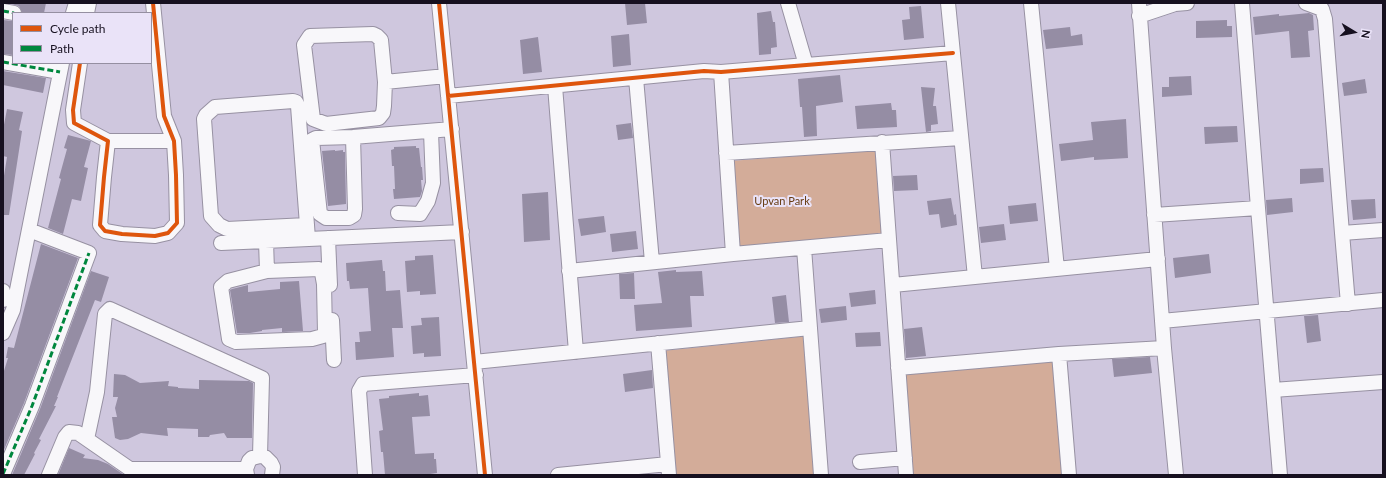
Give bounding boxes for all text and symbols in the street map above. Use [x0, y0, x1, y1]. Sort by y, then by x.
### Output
legend [12, 12, 152, 64]
north arrow [1334, 12, 1374, 52]
text: Cycle path [50, 21, 105, 36]
text: N [1359, 29, 1373, 39]
text: Path [50, 41, 74, 56]
park label: Upvan Park [754, 194, 810, 208]

